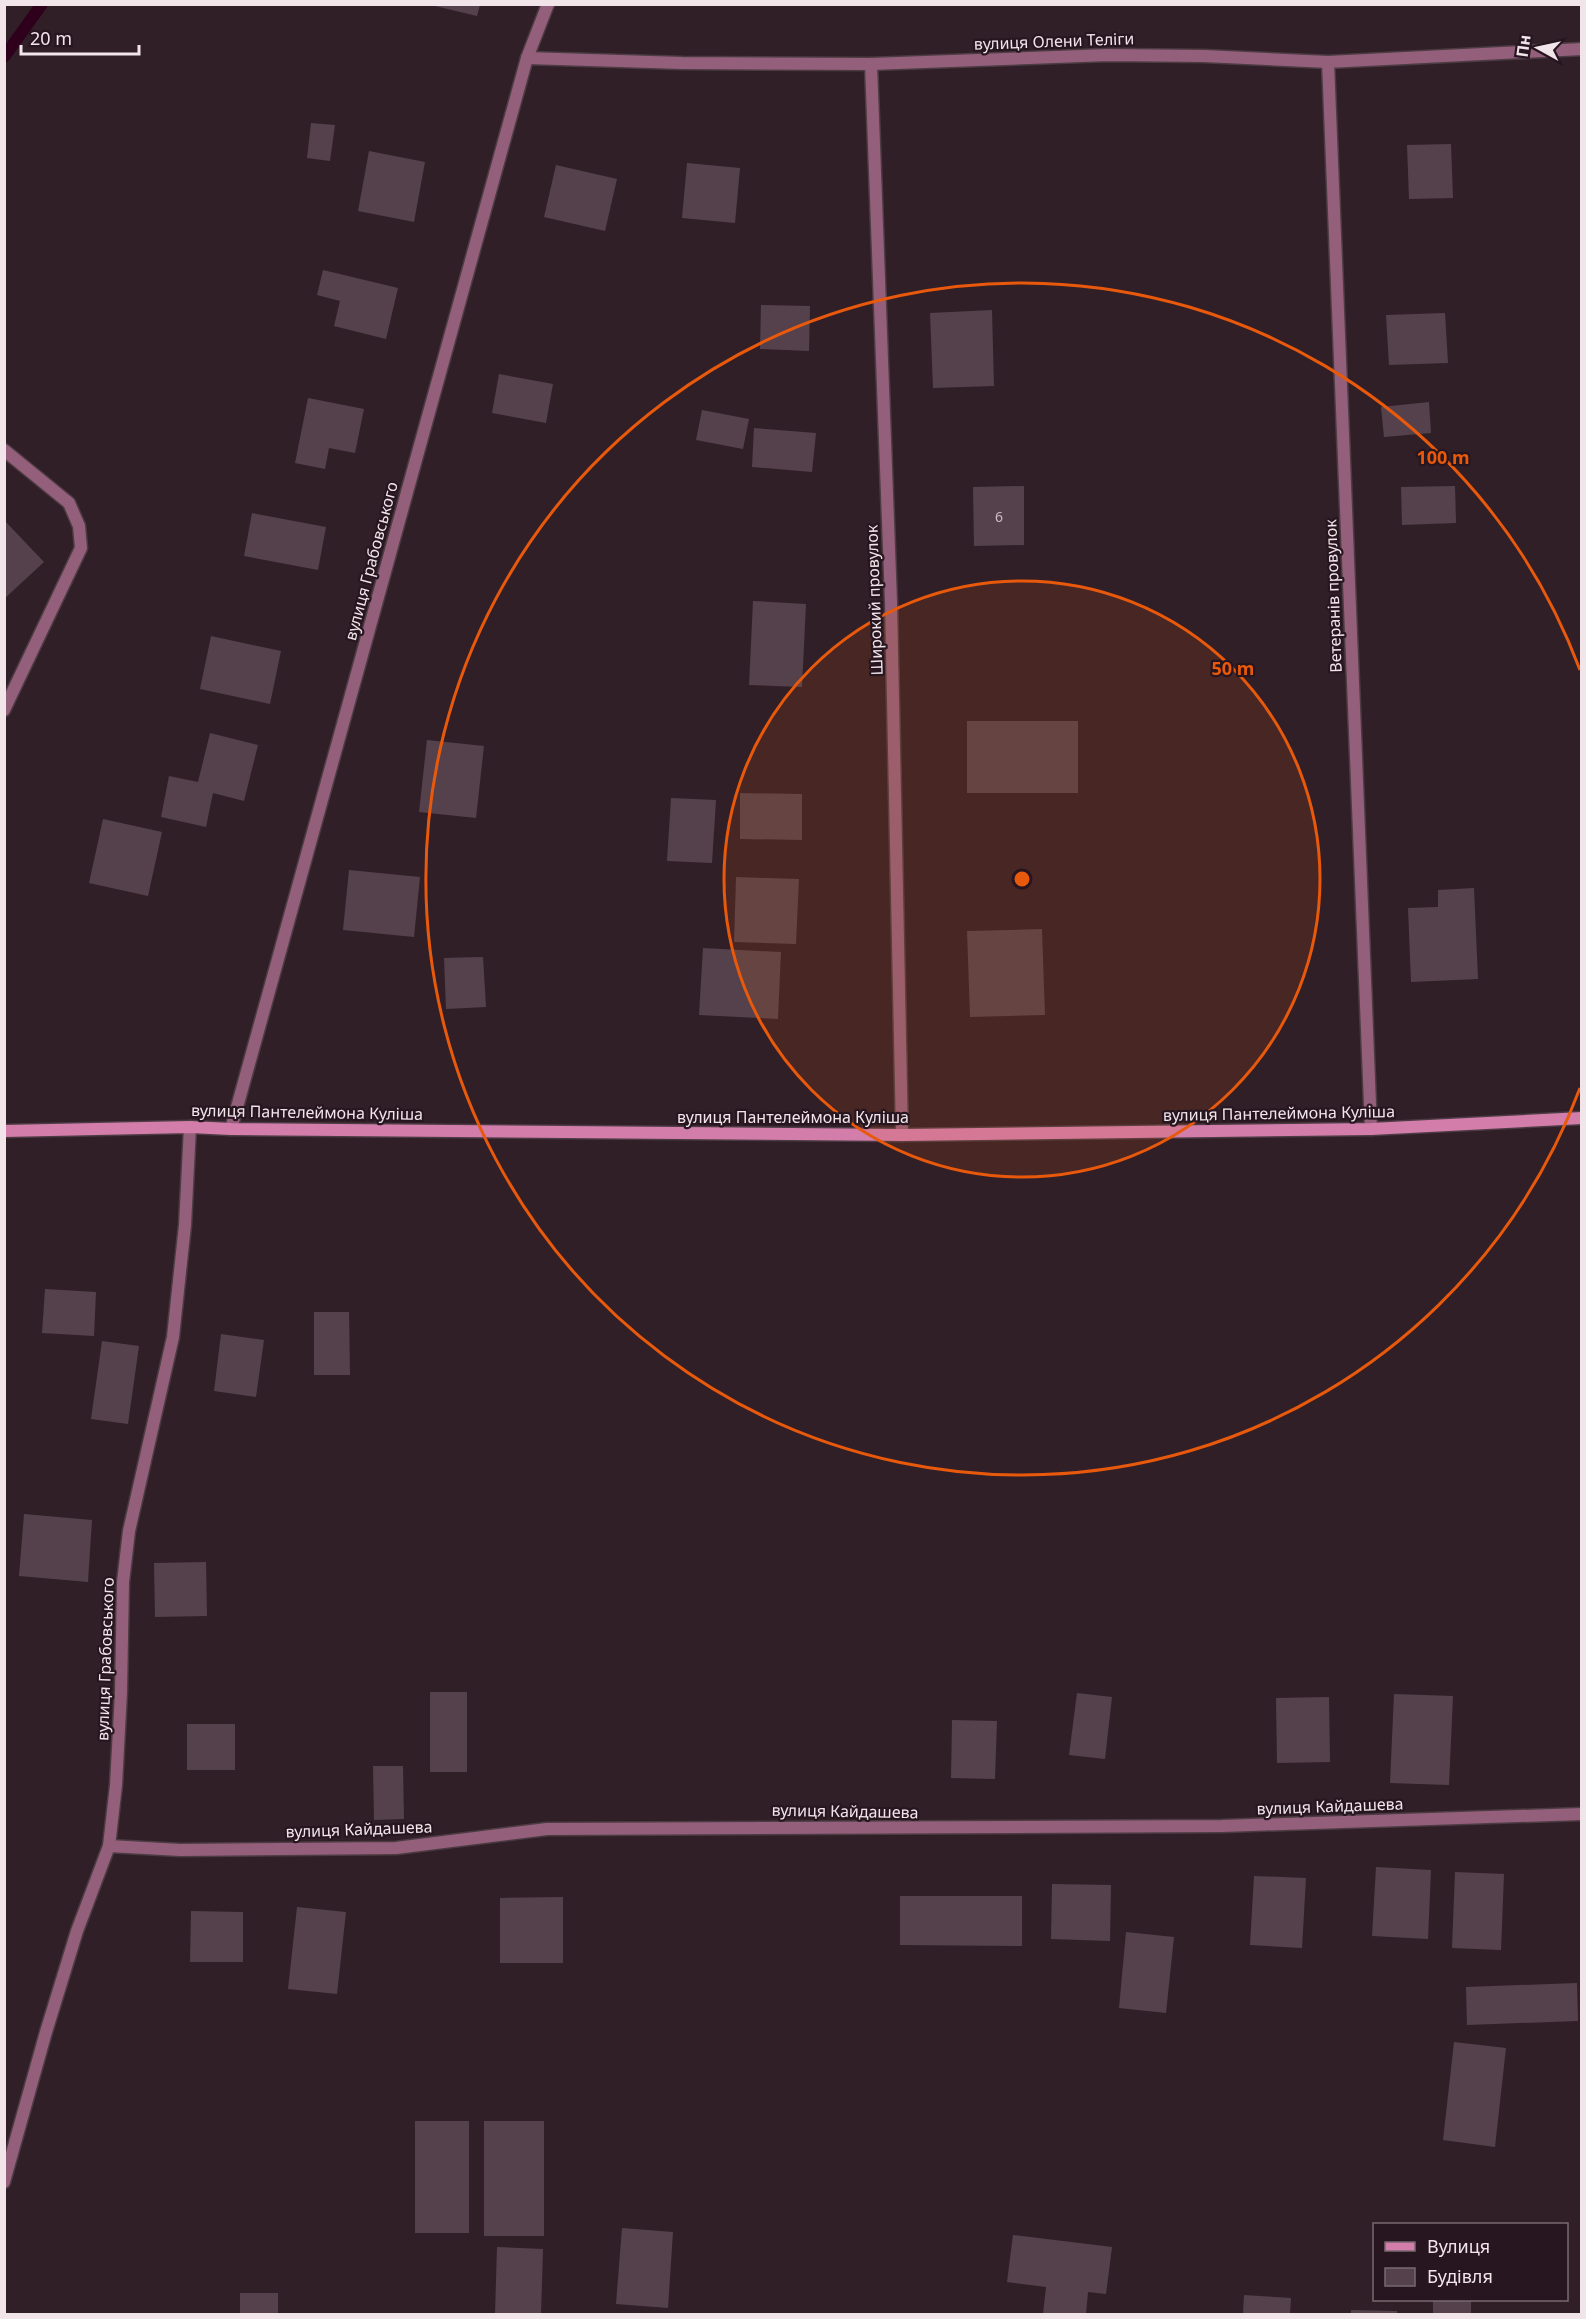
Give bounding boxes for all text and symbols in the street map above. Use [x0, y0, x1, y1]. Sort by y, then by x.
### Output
scale bar [21, 18, 140, 56]
north arrow [1508, 18, 1568, 78]
text: 20 m [30, 26, 72, 50]
street label: вулиця Олени Теліги [973, 27, 1135, 55]
text: Пн [1511, 33, 1536, 59]
text: 100 m [1416, 445, 1470, 469]
street label: вулиця Грабовського [339, 479, 403, 643]
house number: 6 [995, 507, 1003, 526]
street label: Ветеранів провулок [1319, 518, 1347, 673]
street label: Широкий провулок [860, 524, 888, 676]
text: 50 m [1212, 656, 1254, 680]
centre of rings [1012, 869, 1032, 889]
street label: вулиця Пантелеймона Куліша [191, 1099, 423, 1125]
street label: вулиця Пантелеймона Куліша [1163, 1100, 1395, 1126]
street label: вулиця Пантелеймона Куліша [677, 1106, 909, 1128]
street label: вулиця Грабовського [91, 1577, 119, 1741]
street label: вулиця Кайдашева [1256, 1792, 1404, 1820]
street label: вулиця Кайдашева [771, 1799, 919, 1823]
street label: вулиця Кайдашева [285, 1815, 433, 1843]
legend [1373, 2223, 1568, 2301]
text: Вулиця [1427, 2234, 1490, 2258]
text: Будівля [1427, 2264, 1493, 2288]

